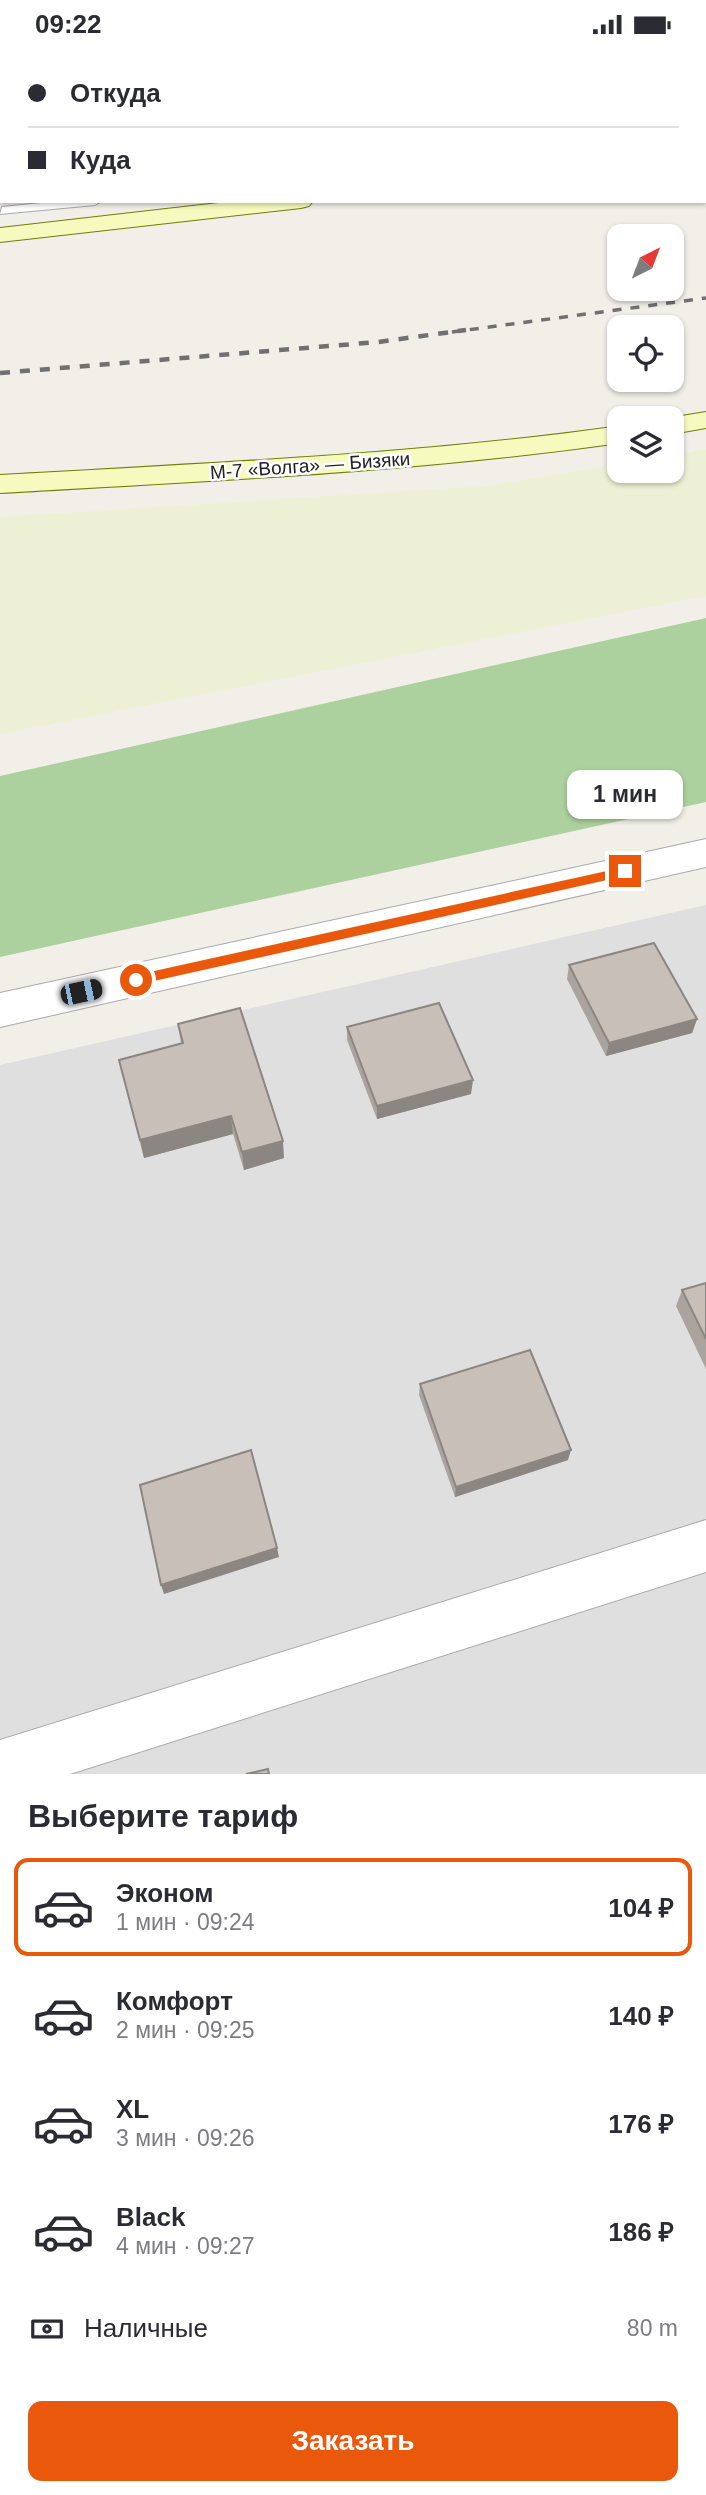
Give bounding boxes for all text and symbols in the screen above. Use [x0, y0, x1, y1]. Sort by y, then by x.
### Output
text: 09:22 [35, 9, 102, 39]
text: Откуда [70, 78, 161, 108]
text: Куда [70, 145, 131, 175]
north arrow [607, 224, 684, 301]
map controls [607, 224, 684, 483]
button: locate [607, 315, 684, 392]
button: layers [607, 406, 684, 483]
street label: М-7 «Волга» — Бизяки [209, 448, 411, 483]
callout: 1 мин [567, 769, 683, 819]
text: 1 мин [593, 781, 657, 807]
route end [609, 855, 641, 887]
route start [120, 964, 152, 996]
car [59, 977, 104, 1007]
text: Выберите тариф [28, 1798, 298, 1834]
icon: car [32, 1876, 95, 1939]
text: Эконом [116, 1878, 214, 1908]
text: 104 ₽ [608, 1893, 674, 1923]
text: 1 мин · 09:24 [116, 1909, 255, 1935]
icon: car [32, 1984, 95, 2047]
text: Комфорт [116, 1986, 233, 2016]
text: 140 ₽ [608, 2001, 674, 2031]
text: 2 мин · 09:25 [116, 2017, 255, 2043]
icon: car [32, 2092, 95, 2155]
text: XL [116, 2094, 149, 2124]
text: 176 ₽ [608, 2109, 674, 2139]
text: 3 мин · 09:26 [116, 2125, 255, 2151]
icon: car [32, 2200, 95, 2263]
text: Black [116, 2202, 185, 2232]
text: 186 ₽ [608, 2217, 674, 2247]
text: 4 мин · 09:27 [116, 2233, 255, 2259]
icon: cash [28, 2310, 66, 2348]
text: Наличные [84, 2313, 208, 2343]
text: 80 m [627, 2315, 678, 2341]
button: Заказать [28, 2401, 678, 2481]

